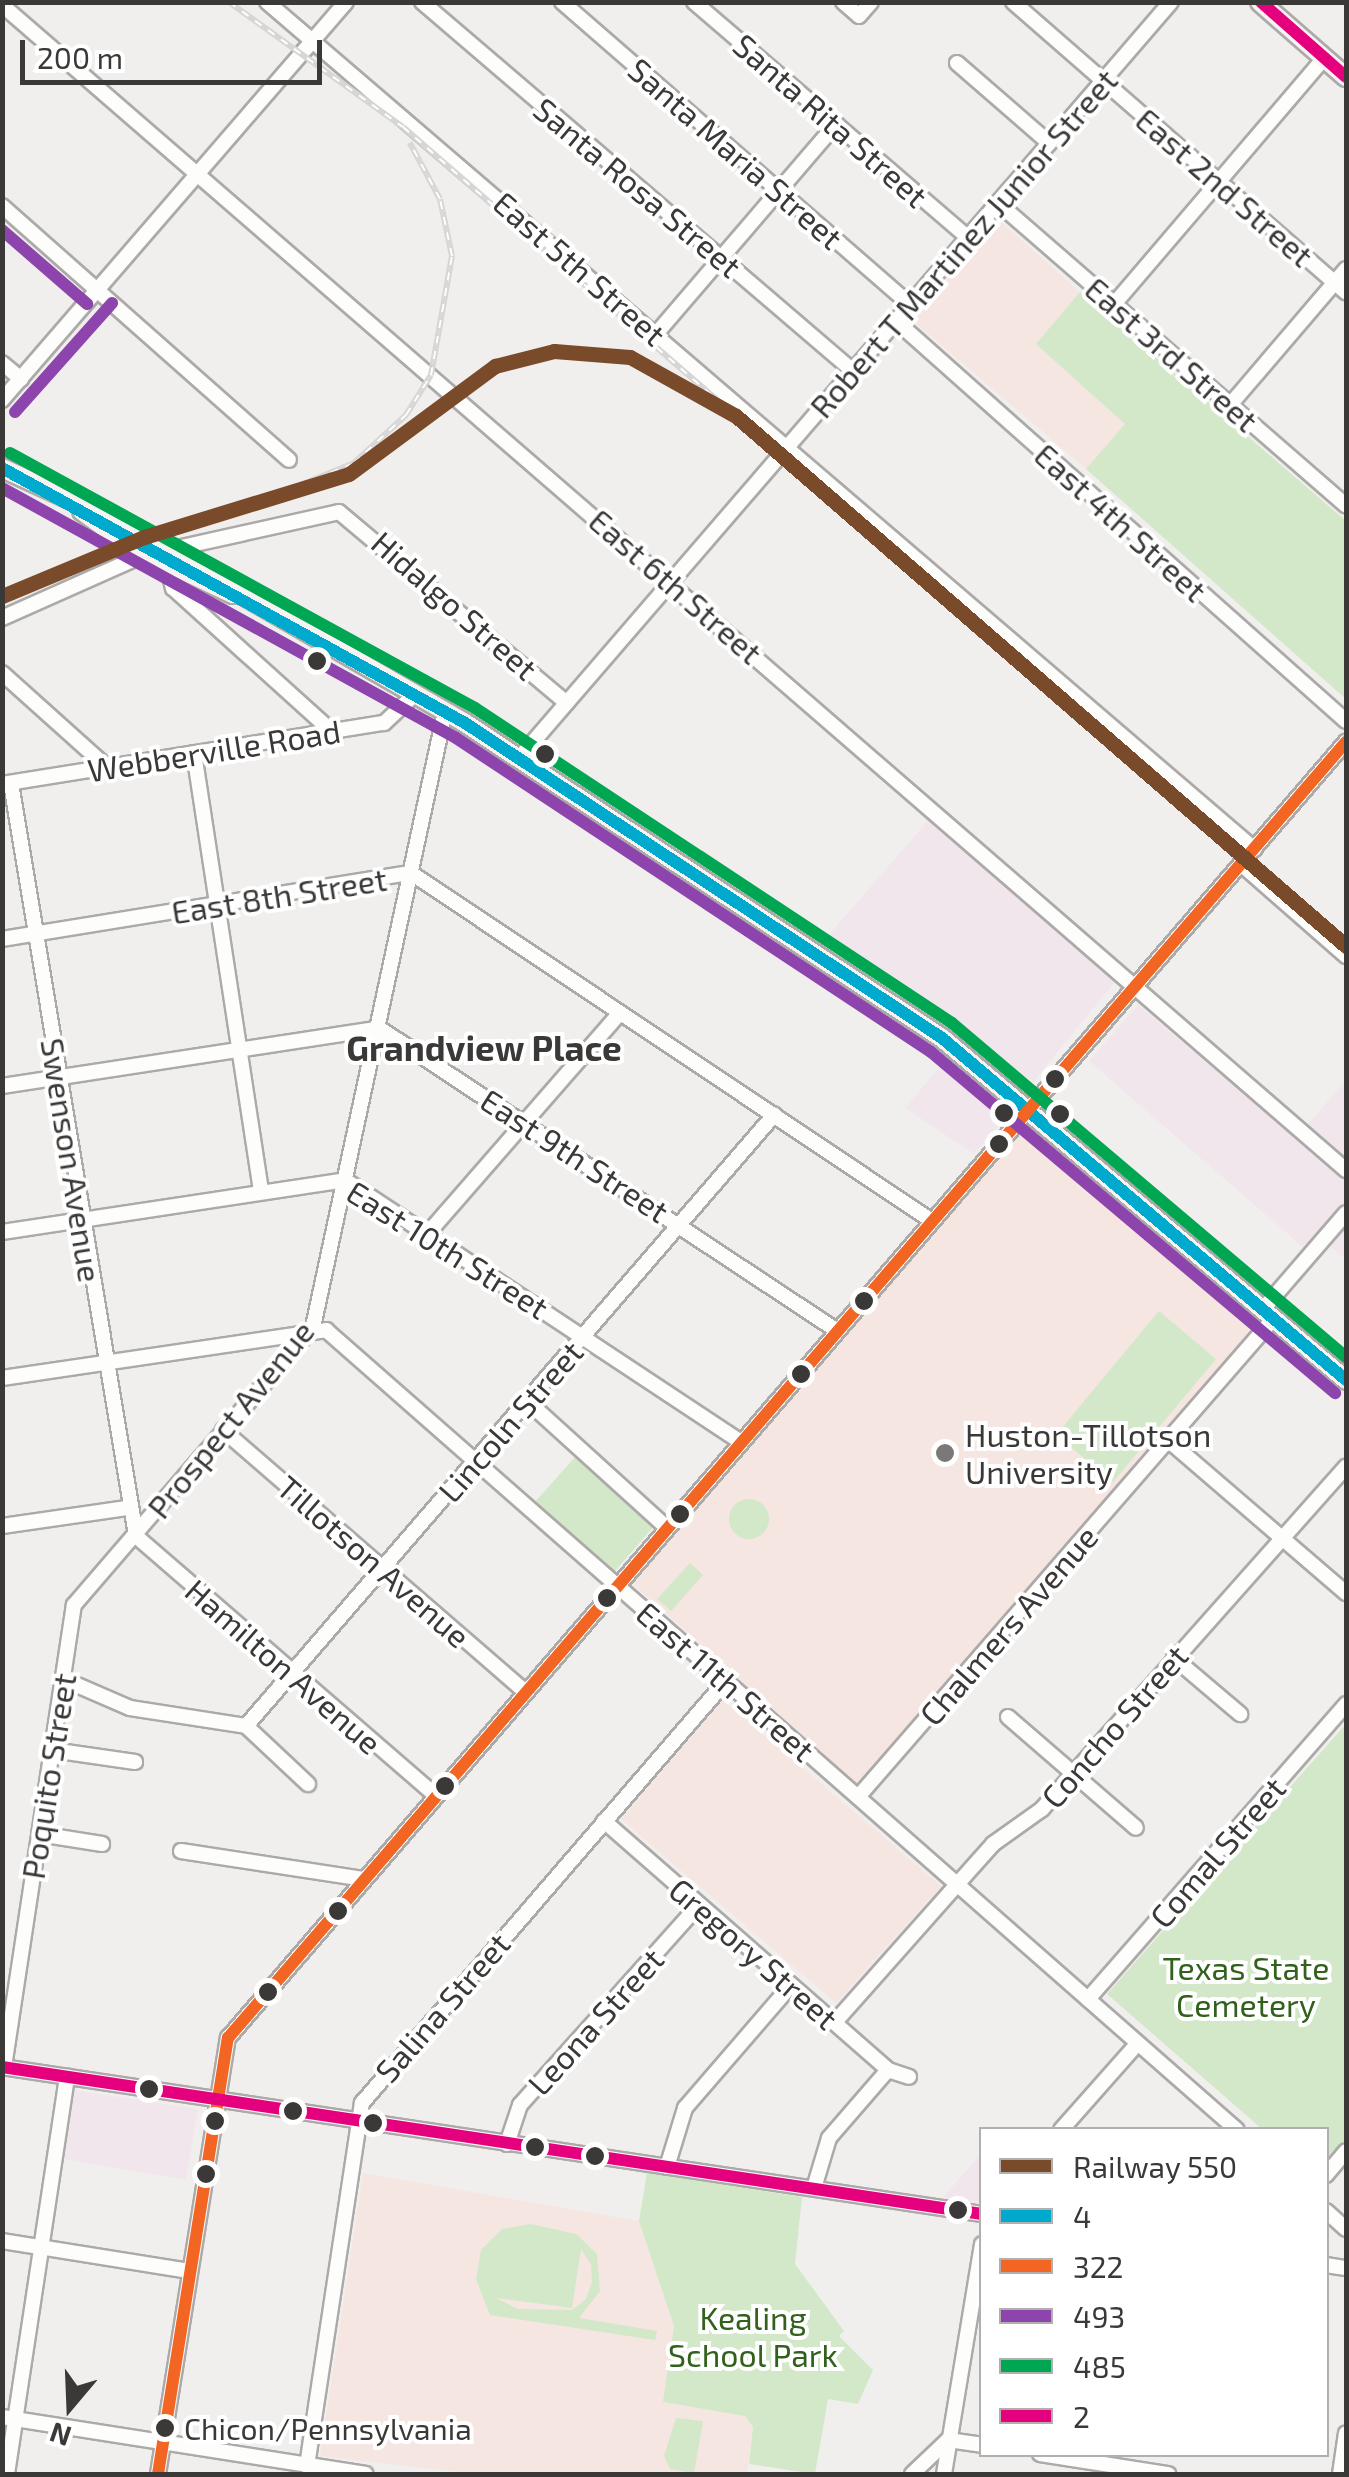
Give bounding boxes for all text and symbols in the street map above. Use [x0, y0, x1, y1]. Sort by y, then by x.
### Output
scale bar [25, 20, 328, 82]
street label: Santa Rita Street [726, 25, 936, 215]
text: 200 m [37, 39, 123, 75]
street label: Santa Maria Street [621, 50, 851, 256]
street label: Robert T Martinez Junior Street [800, 60, 1126, 426]
street label: Santa Rosa Street [527, 89, 749, 285]
street label: East 2nd Street [1129, 100, 1321, 274]
street label: East 5th Street [486, 183, 674, 353]
street label: East 3rd Street [1078, 269, 1266, 439]
street label: East 4th Street [1027, 435, 1215, 609]
street label: East 6th Street [582, 501, 770, 671]
street label: Hidalgo Street [364, 523, 546, 687]
unlabelled marker [307, 651, 327, 671]
street label: Webberville Road [85, 711, 343, 789]
unlabelled marker [535, 744, 555, 764]
street label: East 8th Street [169, 859, 389, 931]
district label: Grandview Place [346, 1026, 622, 1068]
street label: Swenson Avenue [34, 1035, 110, 1285]
unlabelled marker [1045, 1069, 1065, 1089]
street label: East 9th Street [474, 1080, 676, 1230]
unlabelled marker [994, 1103, 1014, 1123]
unlabelled marker [1050, 1104, 1070, 1124]
unlabelled marker [989, 1134, 1009, 1154]
street label: East 10th Street [340, 1172, 556, 1326]
unlabelled marker [854, 1291, 874, 1311]
street label: Prospect Avenue [138, 1312, 322, 1526]
street label: Lincoln Street [430, 1333, 590, 1509]
unlabelled marker [791, 1364, 811, 1384]
place label: Huston-Tillotson University [965, 1416, 1211, 1491]
marker: Huston-Tillotson University [934, 1442, 956, 1464]
street label: Tillotson Avenue [270, 1467, 478, 1655]
unlabelled marker [670, 1504, 690, 1524]
street label: Chalmers Avenue [911, 1517, 1105, 1733]
street label: Hamilton Avenue [178, 1570, 390, 1762]
unlabelled marker [597, 1588, 617, 1608]
street label: East 11th Street [629, 1593, 823, 1769]
street label: Concho Street [1033, 1637, 1195, 1815]
street label: Poquito Street [13, 1670, 83, 1882]
street label: Comal Street [1141, 1769, 1293, 1935]
unlabelled marker [435, 1776, 455, 1796]
street label: Gregory Street [662, 1869, 846, 2037]
unlabelled marker [328, 1901, 348, 1921]
street label: Salina Street [367, 1925, 517, 2089]
street label: Leona Street [519, 1940, 671, 2102]
park label: Texas State Cemetery [1163, 1949, 1329, 2024]
unlabelled marker [258, 1982, 278, 2002]
unlabelled marker [139, 2079, 159, 2099]
unlabelled marker [283, 2101, 303, 2121]
unlabelled marker [205, 2111, 225, 2131]
unlabelled marker [363, 2113, 383, 2133]
legend [979, 2127, 1329, 2457]
unlabelled marker [525, 2137, 545, 2157]
unlabelled marker [585, 2146, 605, 2166]
text: Railway 550 [1073, 2148, 1237, 2184]
unlabelled marker [196, 2164, 216, 2184]
text: 4 [1073, 2198, 1091, 2234]
unlabelled marker [948, 2200, 968, 2220]
text: 322 [1073, 2248, 1123, 2284]
text: 493 [1073, 2298, 1125, 2334]
park label: Kealing School Park [668, 2299, 838, 2374]
text: 485 [1073, 2348, 1126, 2384]
north arrow [20, 2357, 120, 2457]
text: 2 [1073, 2398, 1090, 2434]
place label: Chicon/Pennsylvania [184, 2410, 472, 2446]
text: N [45, 2416, 75, 2455]
marker: Chicon/Pennsylvania [155, 2418, 175, 2438]

